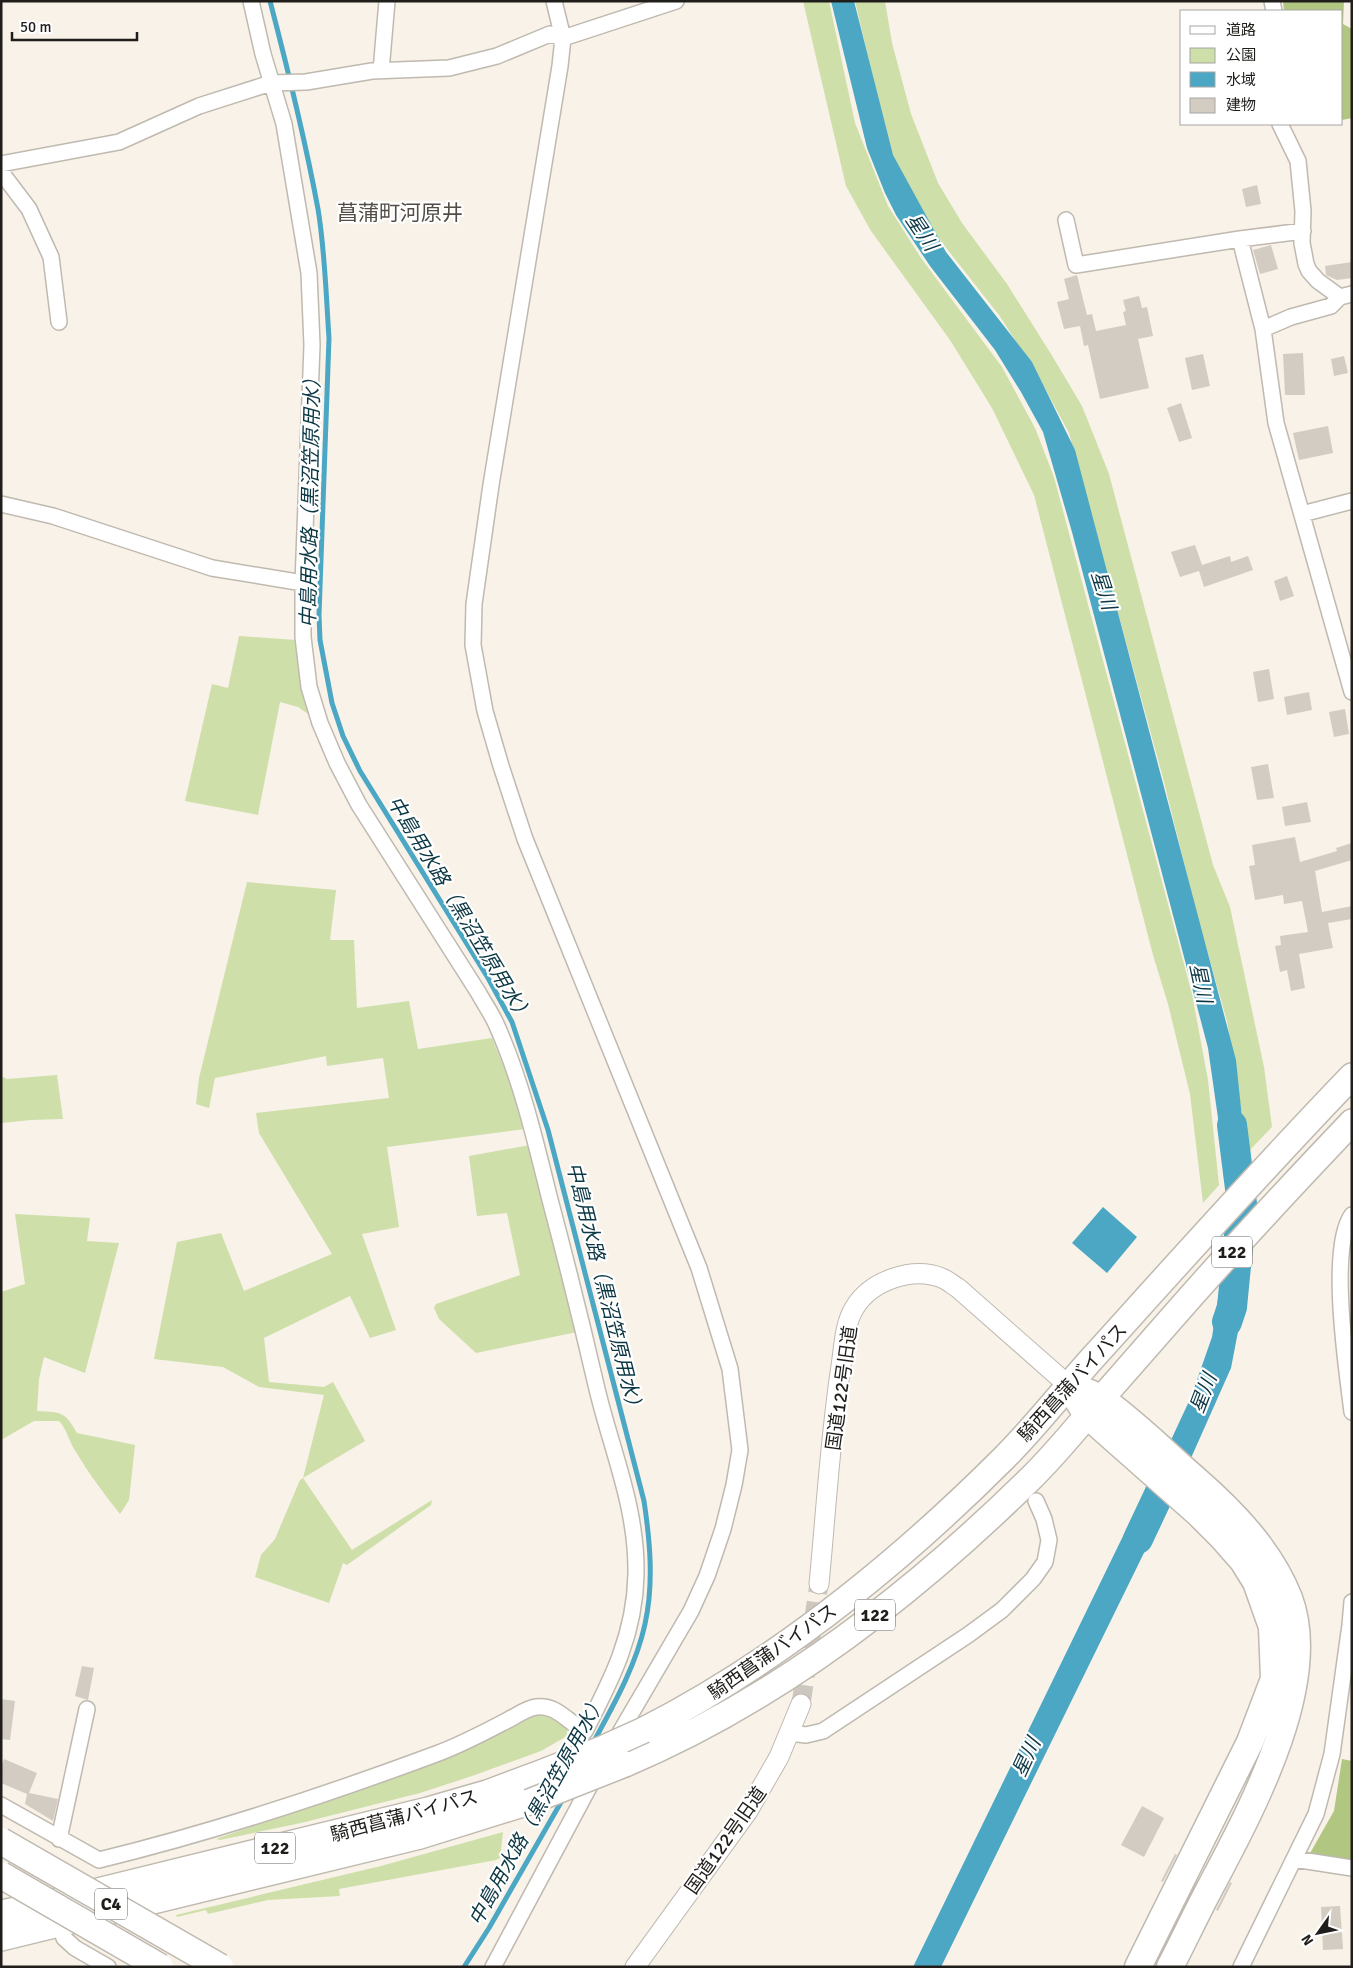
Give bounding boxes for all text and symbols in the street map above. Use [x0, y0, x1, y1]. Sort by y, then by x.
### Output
scale bar [12, 10, 138, 42]
legend [1180, 10, 1343, 125]
text: 50 m [20, 18, 51, 36]
text: 道路 [1226, 21, 1256, 39]
text: 公園 [1226, 46, 1256, 64]
text: 水域 [1226, 71, 1256, 89]
text: 建物 [1226, 96, 1256, 114]
district label: 菖蒲町河原井 [337, 200, 463, 226]
water label: 星川 [900, 209, 944, 258]
water label: 中島用水路（黒沼笠原用水） [296, 368, 325, 628]
water label: 星川 [1085, 567, 1122, 615]
water label: 中島用水路（黒沼笠原用水） [382, 791, 537, 1027]
water label: 星川 [1184, 961, 1217, 1007]
water label: 中島用水路（黒沼笠原用水） [561, 1160, 648, 1418]
road number: 122 [1212, 1236, 1252, 1268]
street label: 騎西菖蒲バイパス [1013, 1318, 1132, 1447]
street label: 国道122号旧道 [821, 1324, 863, 1452]
water label: 星川 [1185, 1368, 1223, 1416]
street label: 騎西菖蒲バイパス [704, 1599, 842, 1705]
road number: 122 [855, 1600, 895, 1630]
water label: 中島用水路（黒沼笠原用水） [463, 1690, 611, 1930]
water label: 星川 [1007, 1732, 1047, 1781]
street label: 国道122号旧道 [680, 1782, 772, 1899]
street label: 騎西菖蒲バイパス [328, 1785, 481, 1847]
road number: 122 [255, 1832, 295, 1864]
road number: C4 [95, 1888, 127, 1920]
north arrow [1293, 1908, 1343, 1958]
text: N [1298, 1931, 1317, 1949]

